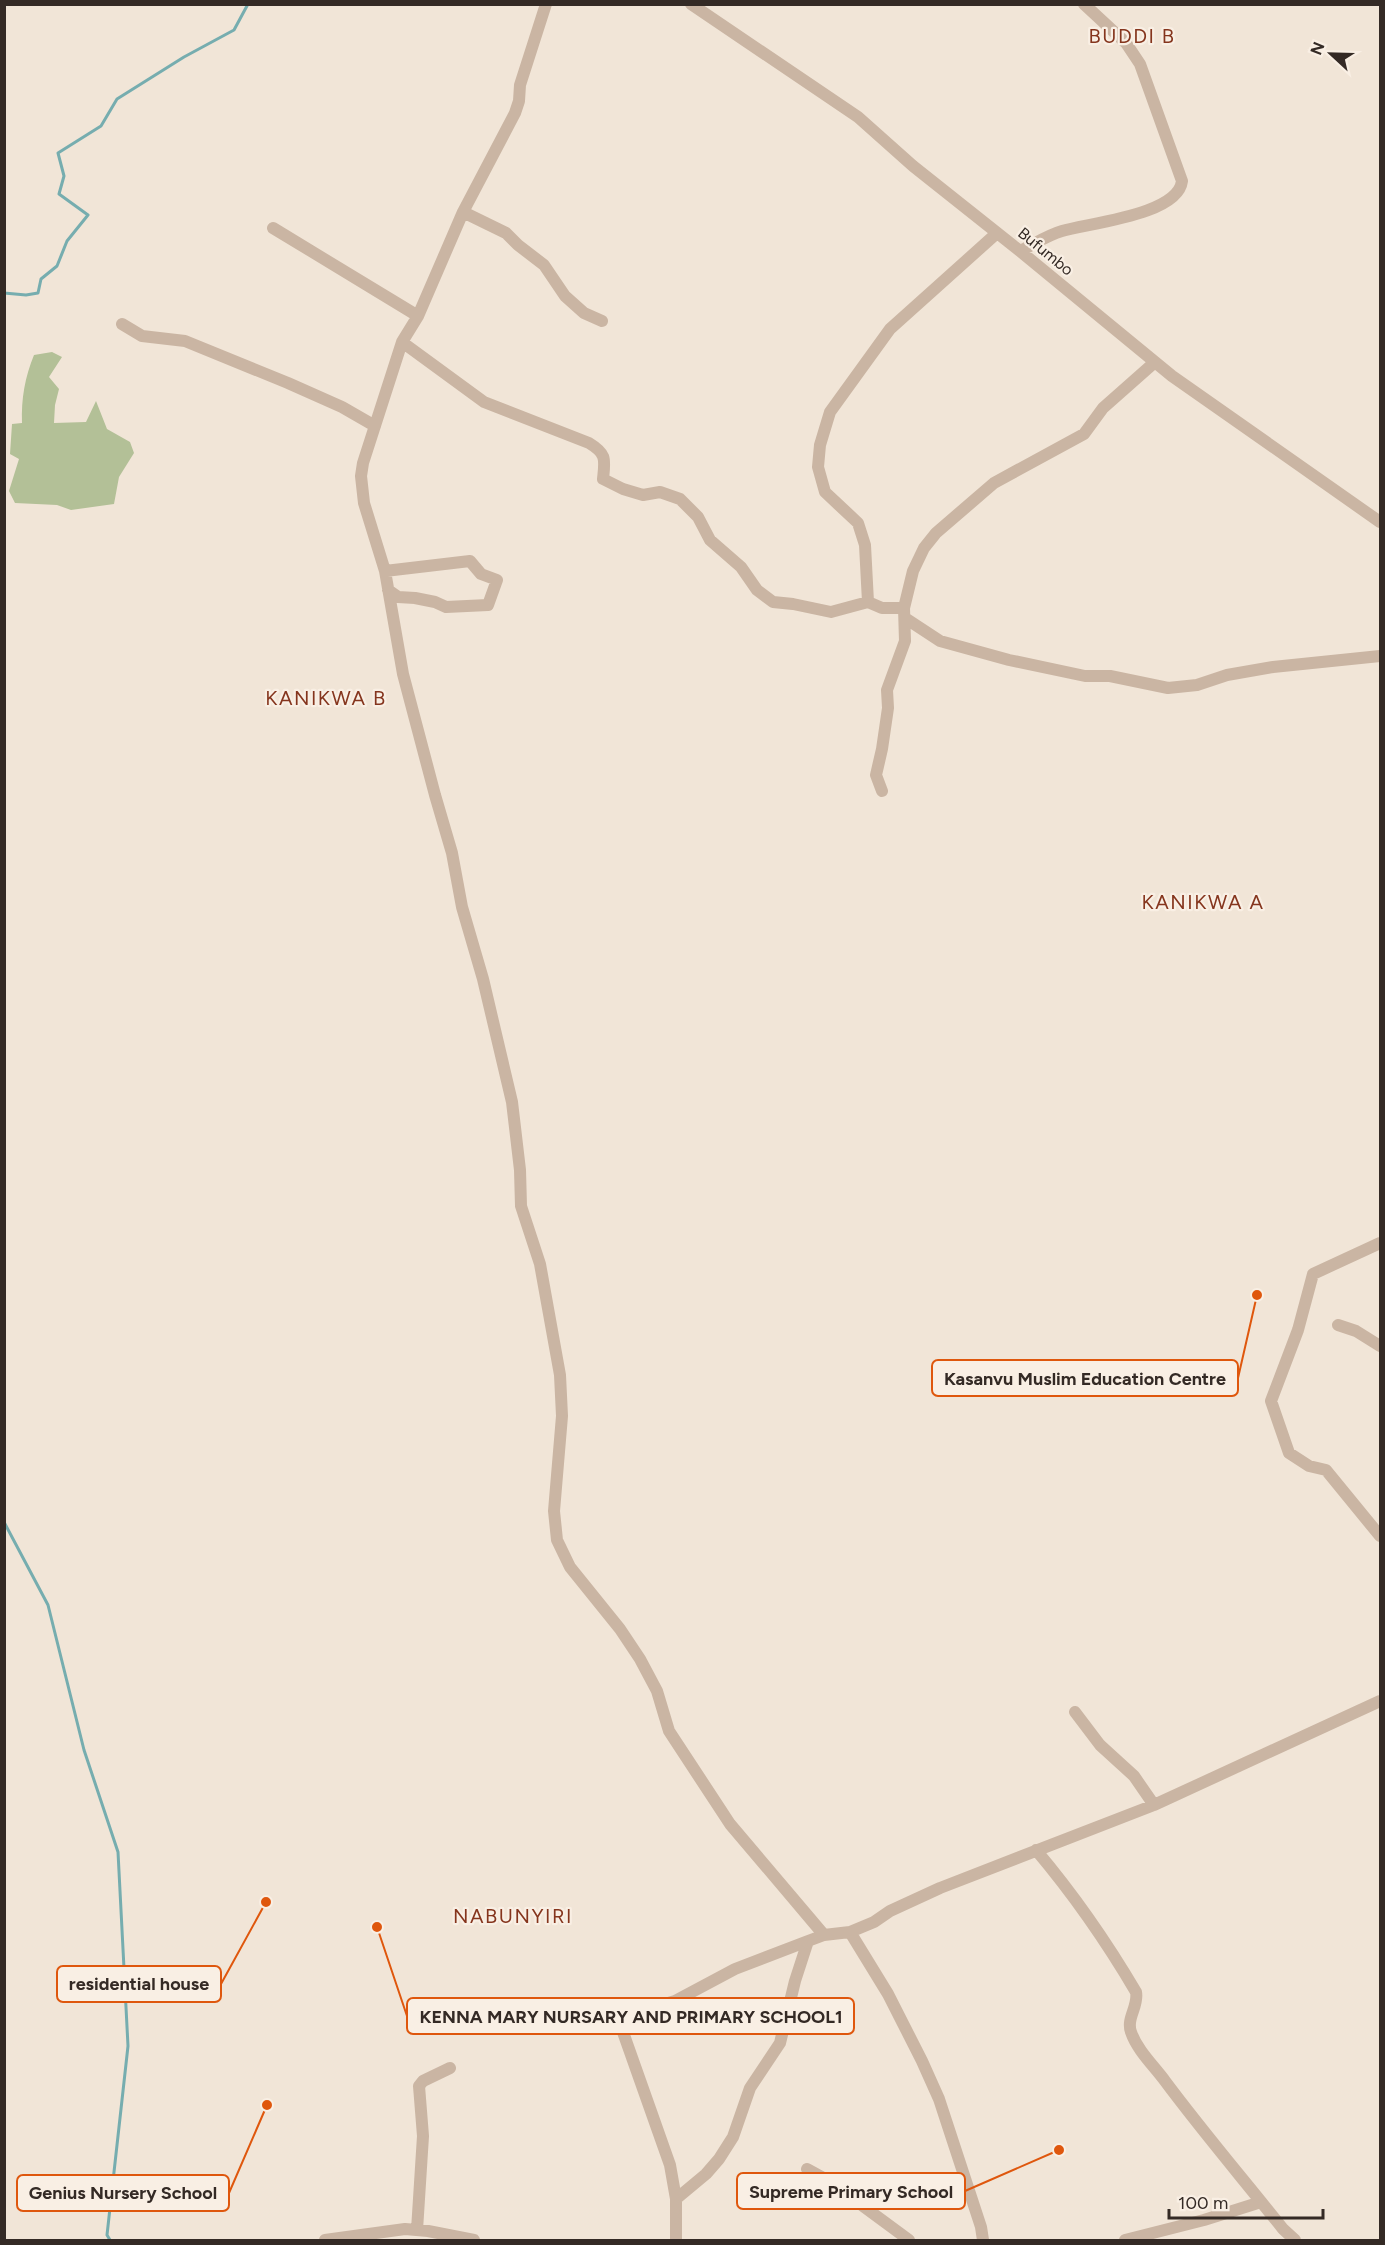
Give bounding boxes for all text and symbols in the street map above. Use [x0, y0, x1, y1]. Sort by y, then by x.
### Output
district label: BUDDI B [1089, 24, 1175, 48]
north arrow [1301, 24, 1361, 84]
text: N [1306, 39, 1329, 58]
street label: Bufumbo [1014, 223, 1077, 279]
district label: KANIKWA B [265, 686, 387, 710]
district label: KANIKWA A [1142, 890, 1264, 914]
callout: Kasanvu Muslim Education Centre [932, 1360, 1238, 1396]
text: Kasanvu Muslim Education Centre [944, 1368, 1226, 1390]
district label: NABUNYIRI [453, 1904, 573, 1928]
callout: residential house [57, 1966, 221, 2002]
text: residential house [69, 1973, 209, 1995]
callout: KENNA MARY NURSARY AND PRIMARY SCHOOL1 [407, 1998, 854, 2034]
text: KENNA MARY NURSARY AND PRIMARY SCHOOL1 [419, 2006, 843, 2028]
callout: Supreme Primary School [737, 2173, 965, 2209]
callout: Genius Nursery School [17, 2175, 229, 2211]
text: Supreme Primary School [749, 2181, 953, 2203]
text: Genius Nursery School [29, 2182, 217, 2204]
scale bar [1169, 2182, 1324, 2220]
text: 100 m [1178, 2192, 1228, 2214]

